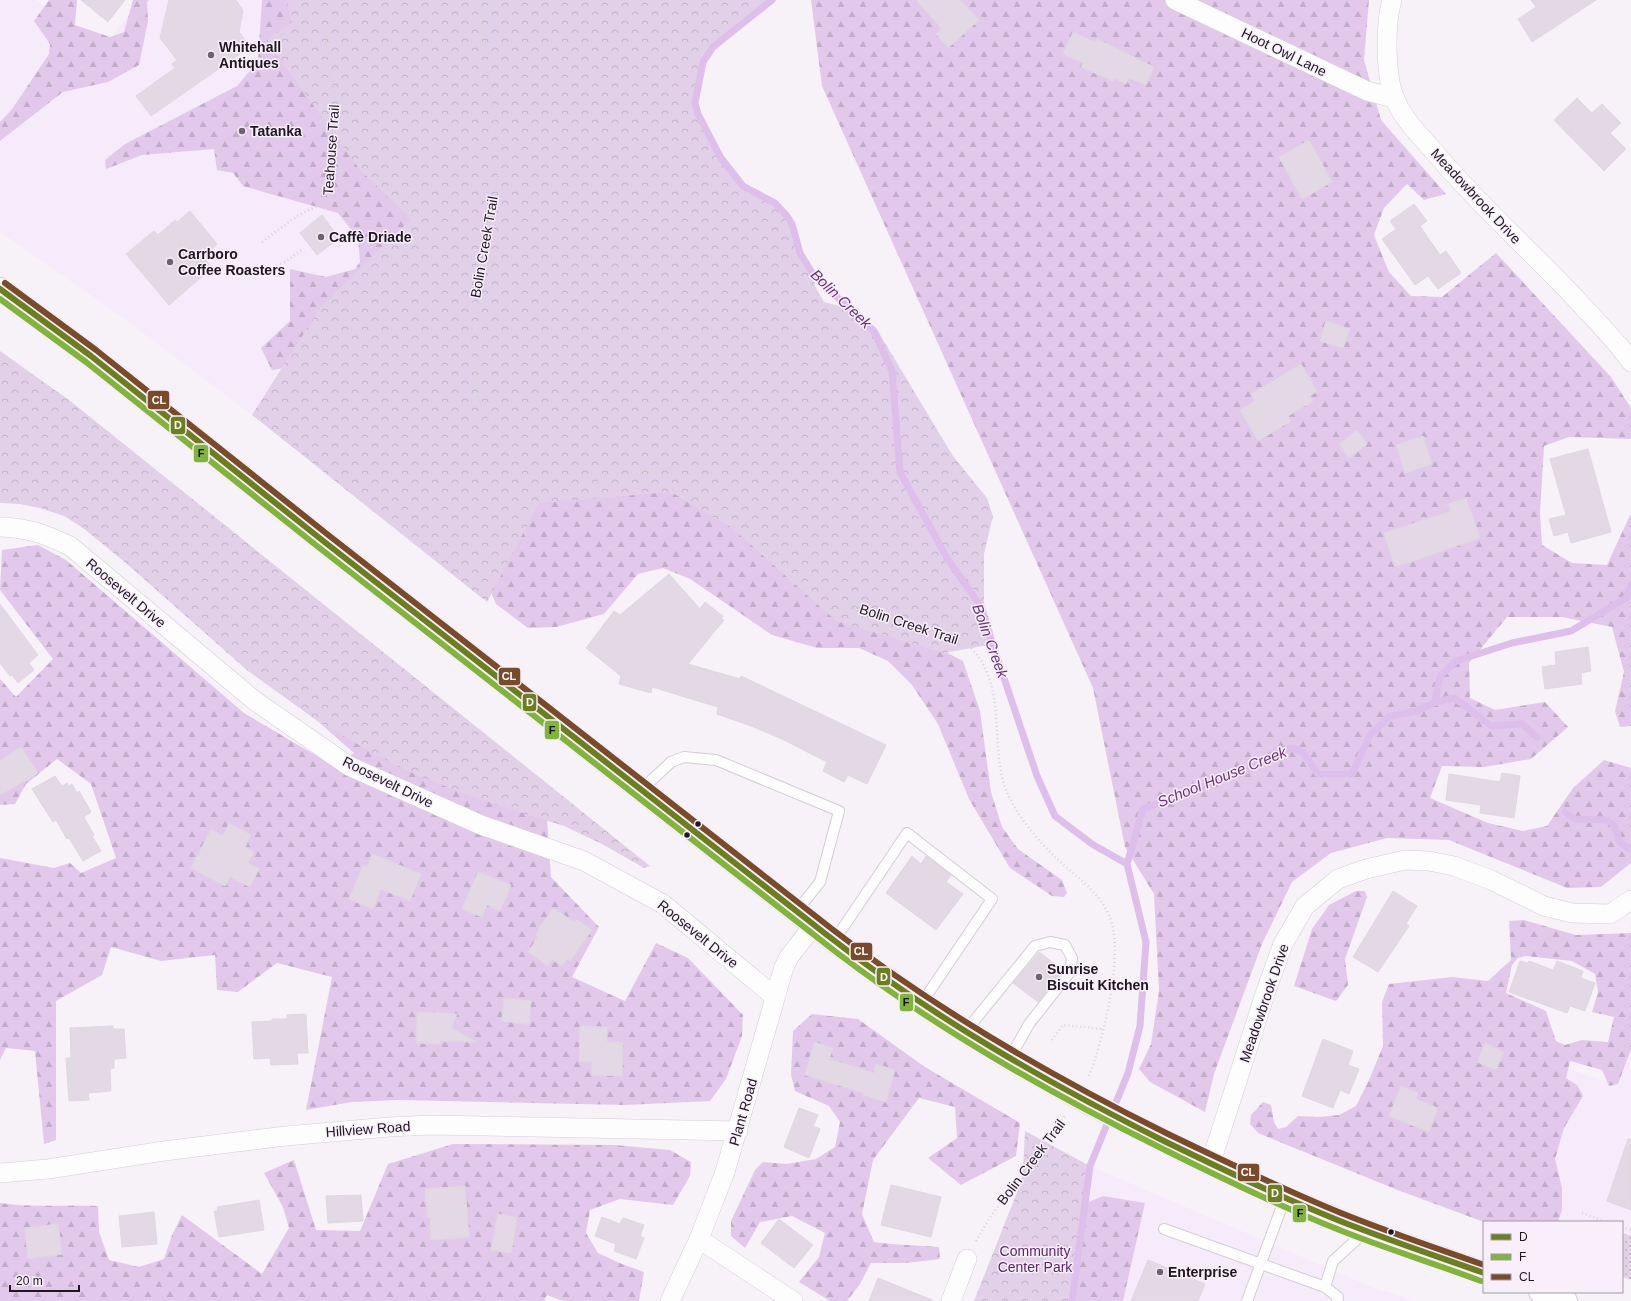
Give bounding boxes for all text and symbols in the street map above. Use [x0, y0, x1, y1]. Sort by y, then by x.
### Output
street label: Hoot Owl Lane [1239, 25, 1329, 80]
place label: Whitehall Antiques [219, 39, 281, 71]
marker: Whitehall Antiques [206, 50, 216, 60]
street label: Teahouse Trail [320, 104, 342, 196]
place label: Tatanka [250, 123, 302, 139]
marker: Tatanka [237, 126, 247, 136]
street label: Meadowbrook Drive [1428, 145, 1524, 247]
street label: Bolin Creek Trail [467, 195, 501, 299]
place label: Caffè Driade [329, 229, 412, 245]
marker: Caffè Driade [316, 232, 326, 242]
place label: Carrboro Coffee Roasters [178, 246, 286, 278]
marker: Carrboro Coffee Roasters [165, 257, 175, 267]
water label: Bolin Creek [808, 266, 876, 333]
line badge: CL [147, 390, 170, 410]
text: CL [152, 394, 167, 406]
line badge: D [170, 416, 186, 435]
text: D [174, 419, 182, 431]
line badge: F [193, 444, 209, 463]
text: F [198, 447, 205, 459]
street label: Roosevelt Drive [83, 555, 169, 631]
street label: Bolin Creek Trail [858, 601, 960, 647]
water label: Bolin Creek [969, 601, 1012, 682]
line badge: CL [498, 667, 521, 686]
text: CL [502, 670, 517, 682]
line badge: D [522, 693, 537, 712]
text: D [526, 696, 534, 708]
line badge: F [544, 720, 560, 740]
text: F [549, 724, 556, 736]
water label: School House Creek [1155, 742, 1290, 810]
street label: Roosevelt Drive [340, 753, 436, 811]
unlabelled marker [693, 819, 703, 829]
unlabelled marker [682, 830, 692, 840]
street label: Roosevelt Drive [655, 897, 742, 971]
street label: Meadowbrook Drive [1236, 941, 1292, 1064]
line badge: CL [850, 942, 873, 961]
text: CL [854, 945, 869, 957]
place label: Sunrise Biscuit Kitchen [1047, 961, 1149, 993]
line badge: D [876, 967, 891, 986]
text: D [880, 971, 888, 983]
marker: Sunrise Biscuit Kitchen [1034, 972, 1044, 982]
line badge: F [899, 993, 914, 1012]
text: F [903, 996, 910, 1008]
street label: Plant Road [726, 1076, 760, 1148]
street label: Bolin Creek Trail [994, 1116, 1068, 1208]
street label: Hillview Road [325, 1118, 411, 1140]
line badge: CL [1237, 1163, 1260, 1182]
text: CL [1241, 1166, 1256, 1178]
line badge: D [1267, 1184, 1283, 1203]
text: D [1271, 1187, 1279, 1199]
line badge: F [1292, 1204, 1307, 1223]
text: F [1297, 1207, 1304, 1219]
legend [1483, 1221, 1623, 1293]
unlabelled marker [1386, 1227, 1396, 1237]
text: D [1519, 1230, 1528, 1244]
park label: Community Center Park [998, 1243, 1073, 1275]
text: F [1519, 1250, 1526, 1264]
place label: Enterprise [1168, 1264, 1237, 1280]
scale bar [10, 1267, 79, 1293]
marker: Enterprise [1155, 1267, 1165, 1277]
text: CL [1519, 1270, 1535, 1284]
text: 20 m [16, 1274, 43, 1288]

